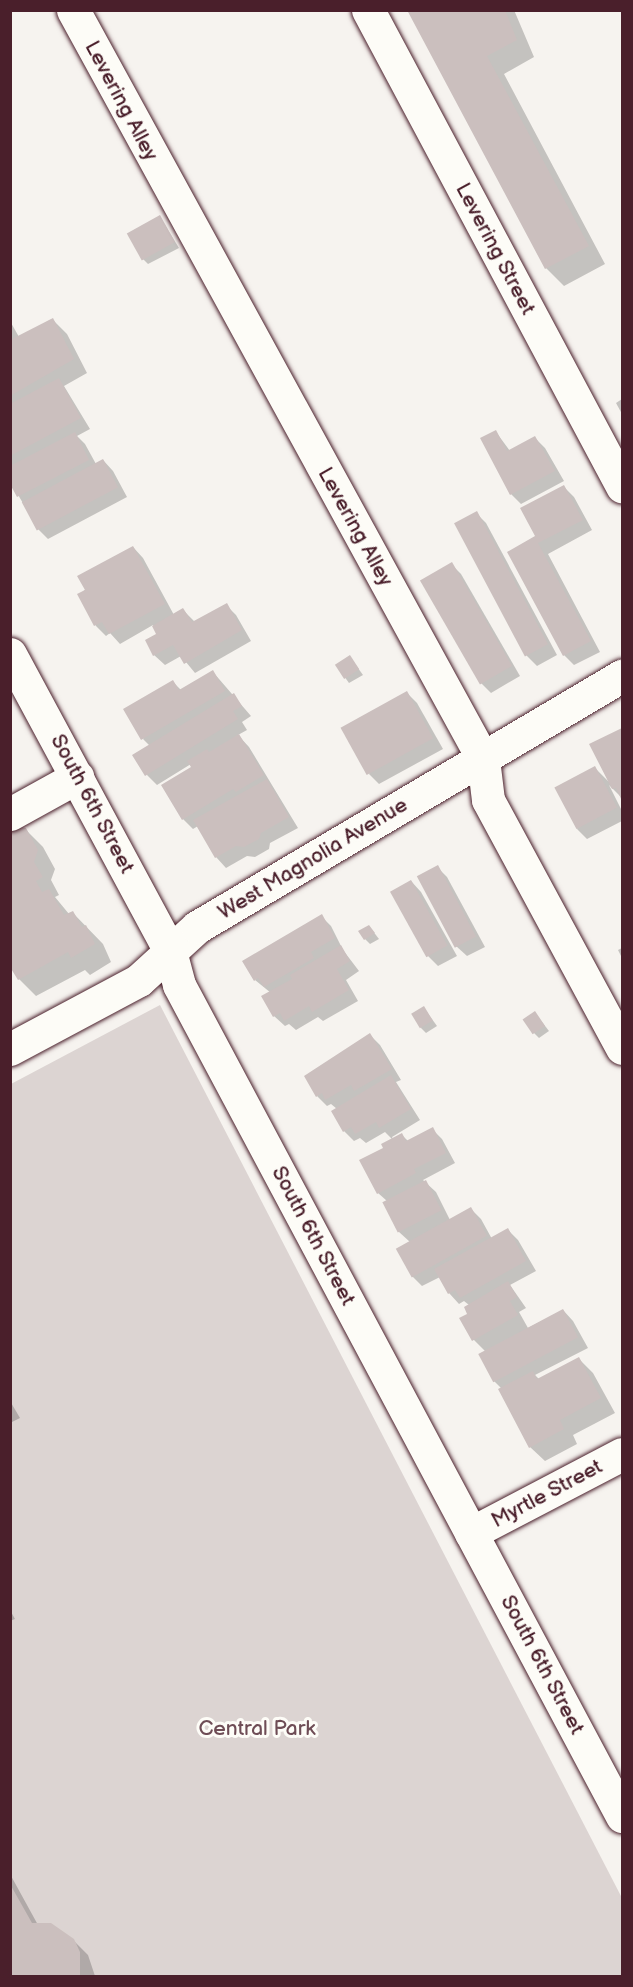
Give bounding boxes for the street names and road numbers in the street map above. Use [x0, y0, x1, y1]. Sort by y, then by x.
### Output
street label: Levering Alley [79, 37, 163, 165]
street label: Levering Street [450, 179, 540, 319]
street label: Levering Alley [312, 463, 398, 591]
street label: South 6th Street [45, 730, 139, 878]
street label: West Magnolia Avenue [214, 792, 412, 926]
street label: South 6th Street [266, 1162, 360, 1310]
street label: Myrtle Street [487, 1454, 607, 1534]
street label: South 6th Street [495, 1591, 589, 1739]

